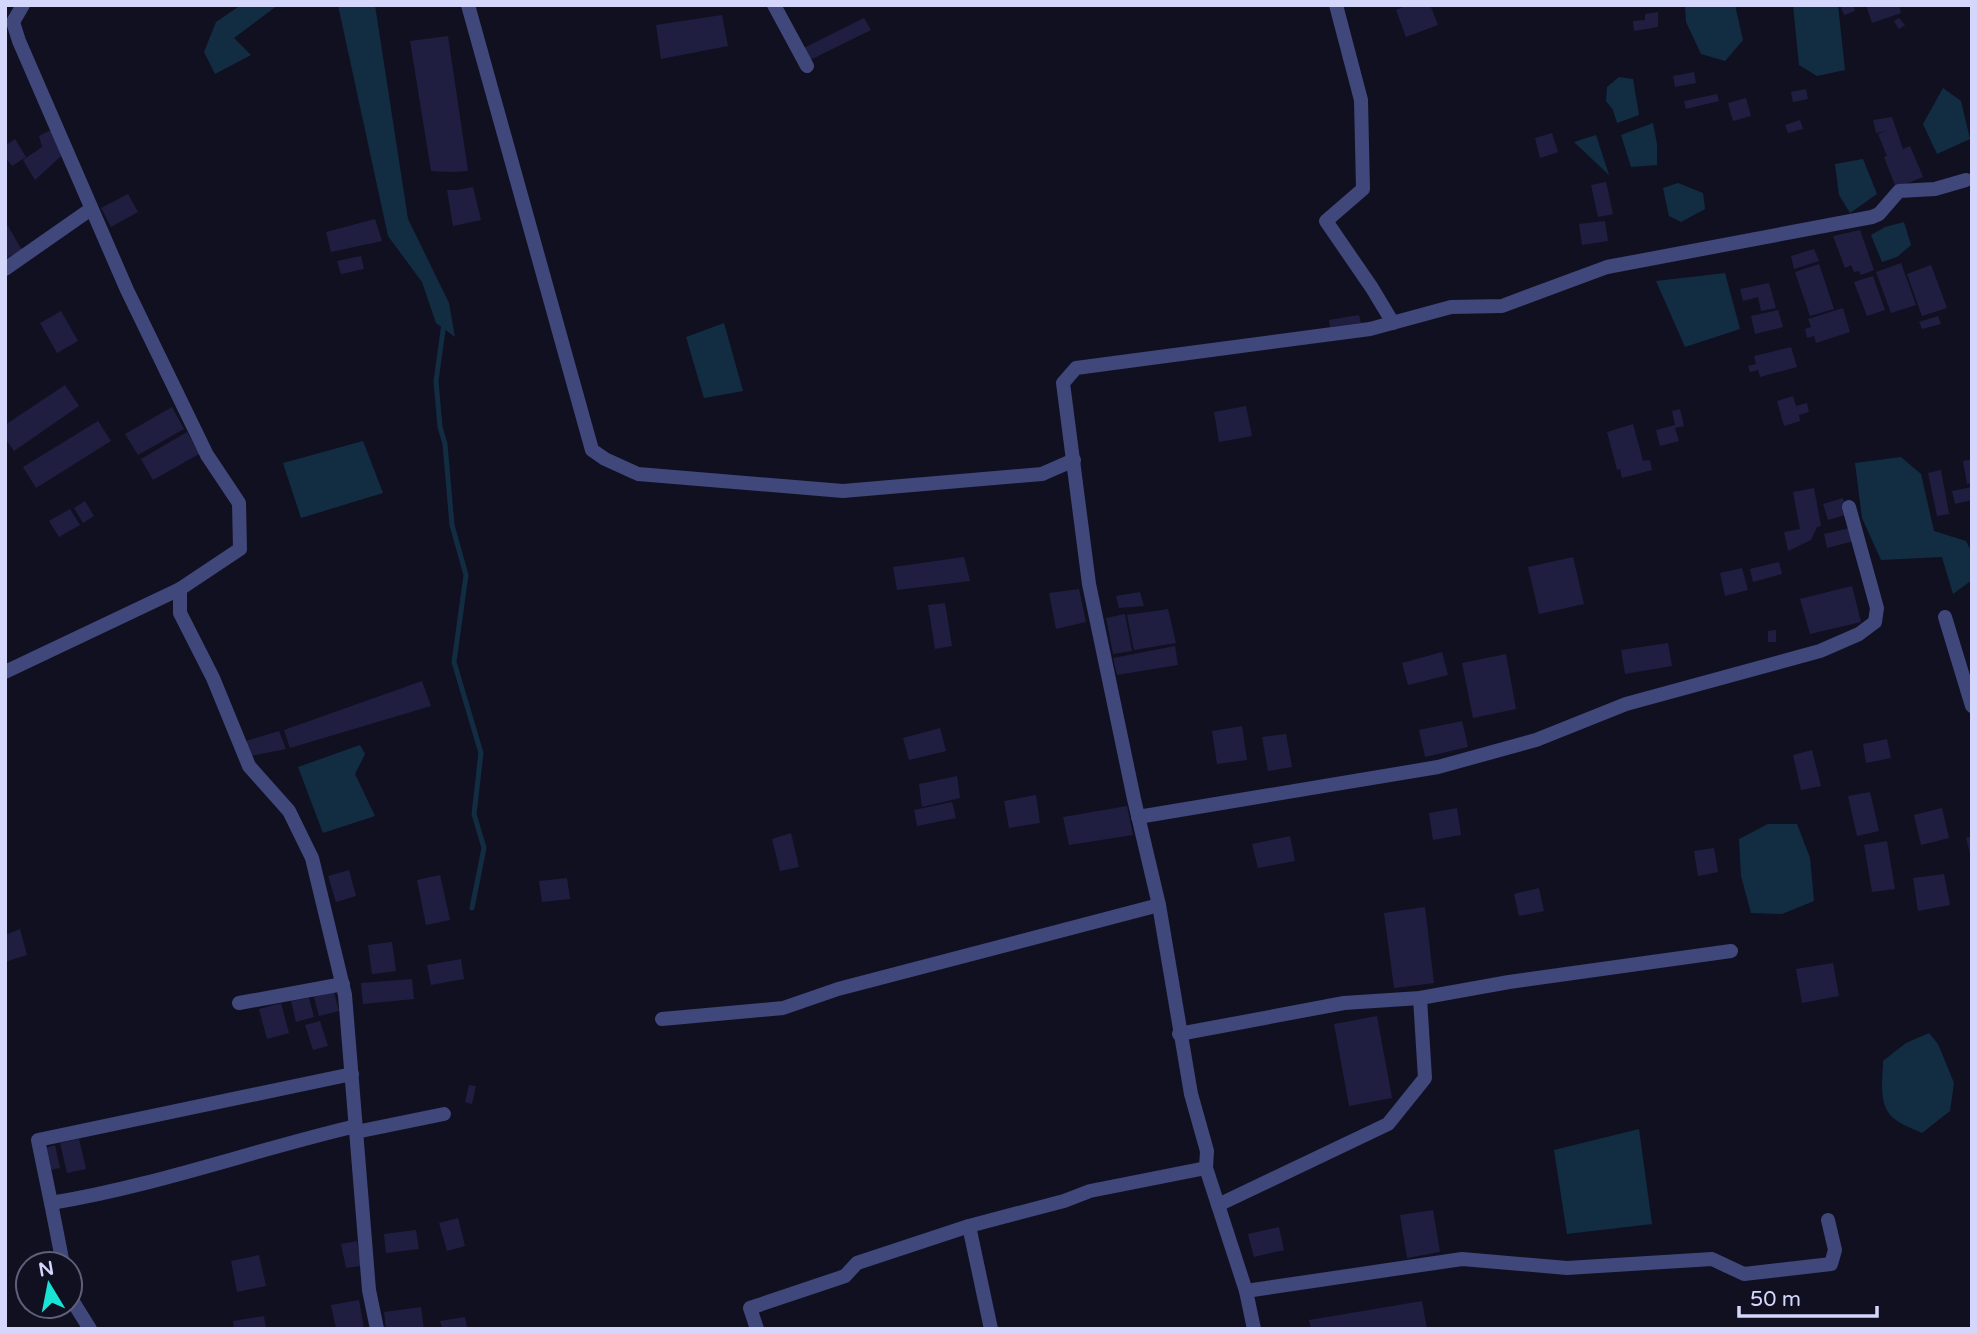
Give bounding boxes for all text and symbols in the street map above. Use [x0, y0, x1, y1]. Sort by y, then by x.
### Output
north arrow [14, 1250, 84, 1320]
text: N [37, 1257, 56, 1281]
scale bar [1739, 1274, 1877, 1318]
text: 50 m [1750, 1287, 1801, 1312]

